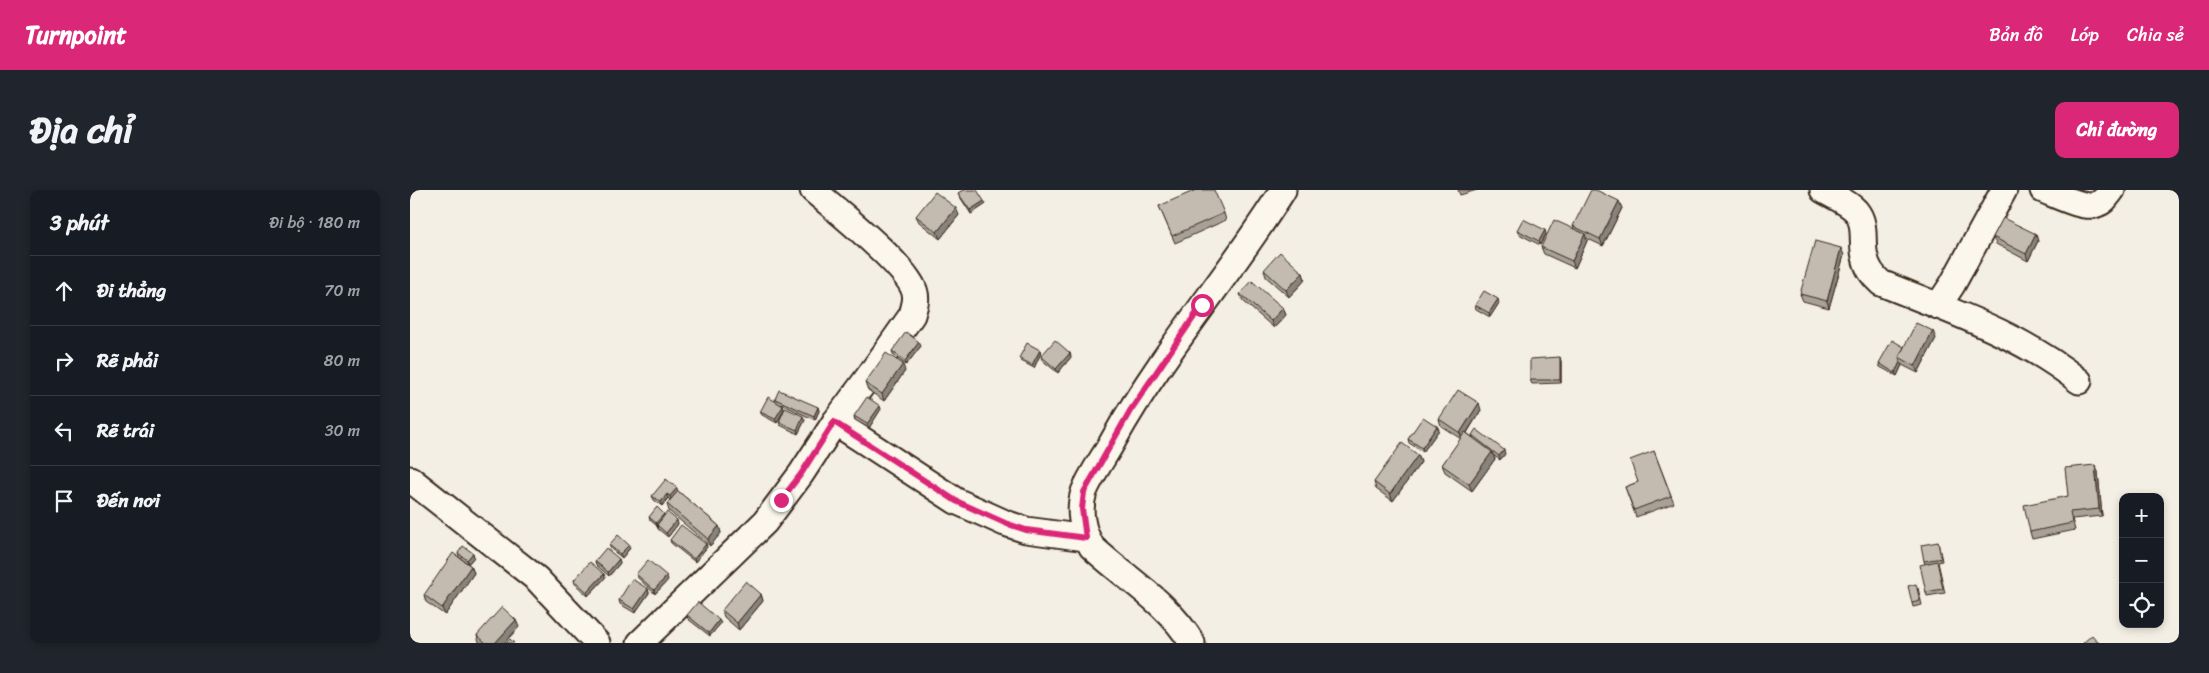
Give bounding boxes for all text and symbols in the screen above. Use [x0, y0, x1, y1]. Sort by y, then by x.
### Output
text: Turnpoint [25, 14, 127, 56]
text: Bản đồ [1989, 19, 2043, 51]
text: Lớp [2071, 19, 2099, 51]
text: Chia sẻ [2127, 19, 2184, 51]
text: Địa chỉ [30, 99, 133, 161]
button: Chỉ đường [2055, 102, 2179, 158]
text: 3 phút [50, 204, 109, 242]
text: Đi bộ · 180 m [269, 208, 360, 237]
text: Đi thẳng [97, 274, 166, 307]
text: 70 m [324, 276, 360, 305]
icon: ahead [50, 277, 78, 305]
route start [1191, 294, 1214, 317]
text: Rẽ phải [97, 344, 158, 377]
text: 80 m [324, 346, 360, 375]
icon: right [50, 347, 78, 375]
text: Rẽ trái [97, 414, 154, 447]
text: 30 m [325, 416, 360, 445]
icon: left [50, 417, 78, 445]
text: Đến nơi [97, 484, 160, 517]
icon: arrive [50, 487, 78, 515]
route end [770, 489, 793, 512]
map controls [2119, 493, 2164, 628]
button: + [2119, 493, 2164, 538]
button: − [2119, 538, 2164, 583]
button: locate [2119, 583, 2164, 628]

